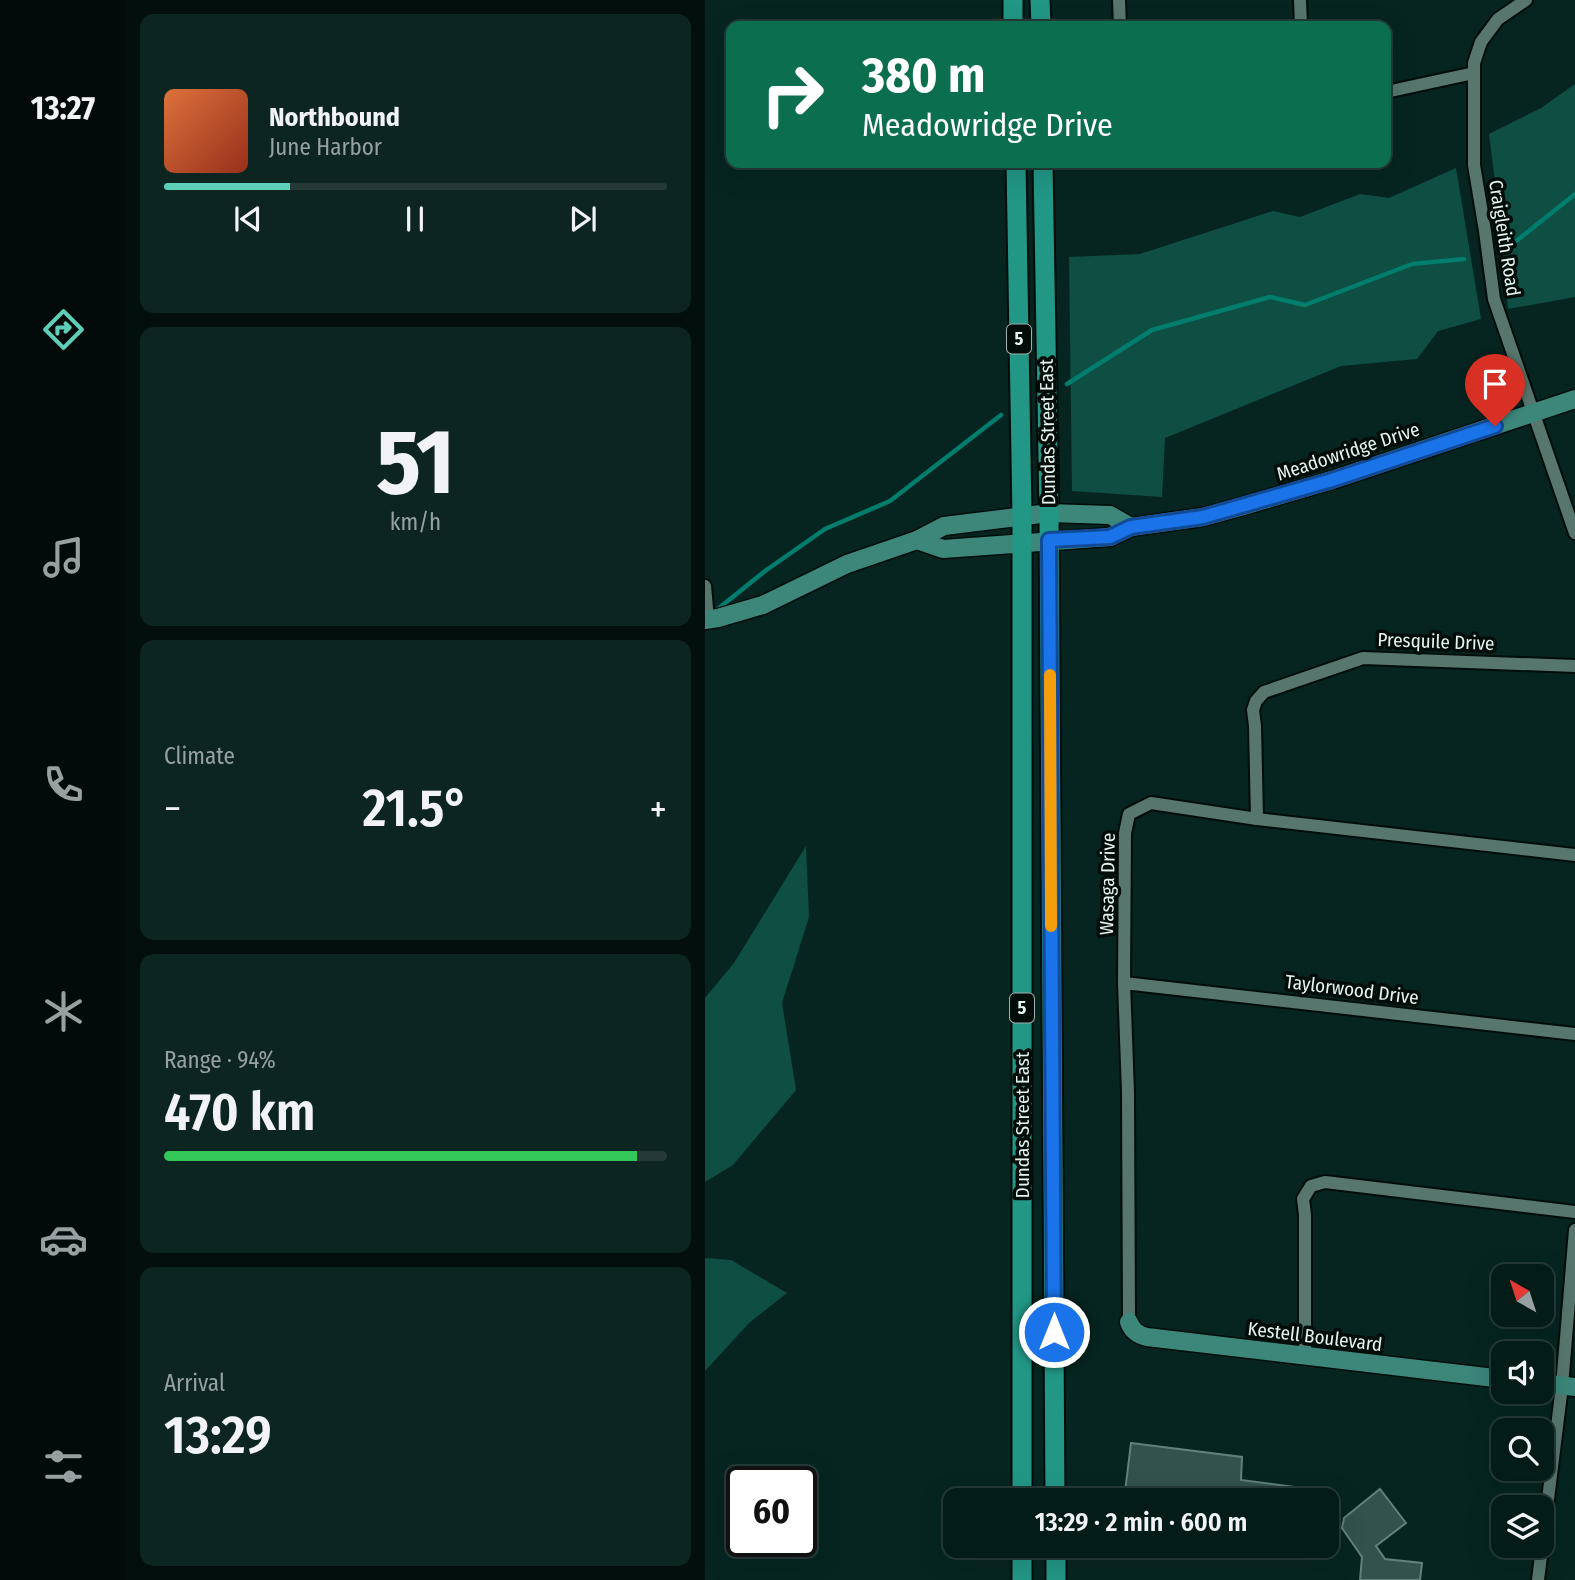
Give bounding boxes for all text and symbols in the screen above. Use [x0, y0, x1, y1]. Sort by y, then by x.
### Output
text: 380 m [862, 46, 985, 105]
icon: right [747, 49, 838, 140]
text: 13:27 [31, 89, 95, 127]
text: Northbound [269, 102, 400, 133]
text: Meadowridge Drive [862, 106, 1113, 144]
text: June Harbor [269, 133, 382, 161]
street label: Craigleith Road [1484, 178, 1525, 298]
icon: previous [229, 200, 267, 238]
icon: pause [396, 200, 434, 238]
icon: next [564, 200, 602, 238]
icon: directions [39, 305, 88, 354]
road number: 5 [1007, 324, 1031, 354]
pin [1465, 354, 1525, 426]
street label: Dundas Street East [1035, 358, 1060, 505]
icon: arrive [1476, 365, 1514, 403]
text: 51 [376, 408, 455, 517]
street label: Meadowridge Drive [1274, 418, 1423, 485]
text: km/h [390, 508, 441, 536]
icon: music [39, 533, 88, 582]
street label: Presquile Drive [1377, 628, 1495, 655]
text: Climate [164, 742, 235, 770]
icon: phone [39, 760, 88, 809]
text: 21.5° [363, 777, 468, 840]
text: − [164, 786, 181, 832]
text: + [650, 786, 667, 832]
street label: Wasaga Drive [1095, 833, 1120, 935]
street label: Taylorwood Drive [1284, 970, 1420, 1009]
icon: climate [39, 987, 88, 1036]
road number: 5 [1010, 993, 1034, 1023]
text: Range · 94% [164, 1046, 276, 1074]
street label: Dundas Street East [1011, 1051, 1034, 1198]
text: 470 km [164, 1081, 316, 1144]
icon: car [39, 1215, 88, 1264]
north arrow [1491, 1264, 1554, 1326]
map controls [1491, 1264, 1554, 1558]
position arrow [1017, 1295, 1091, 1369]
street label: Kestell Boulevard [1246, 1317, 1384, 1356]
button: sound [1491, 1341, 1554, 1404]
text: Arrival [164, 1369, 225, 1397]
text: 13:29 [164, 1404, 272, 1467]
button: search [1491, 1418, 1554, 1481]
icon: filters [39, 1442, 88, 1491]
speed limit sign: 60 [726, 1466, 817, 1557]
button: layers [1491, 1495, 1554, 1558]
text: 13:29 · 2 min · 600 m [1035, 1507, 1247, 1538]

